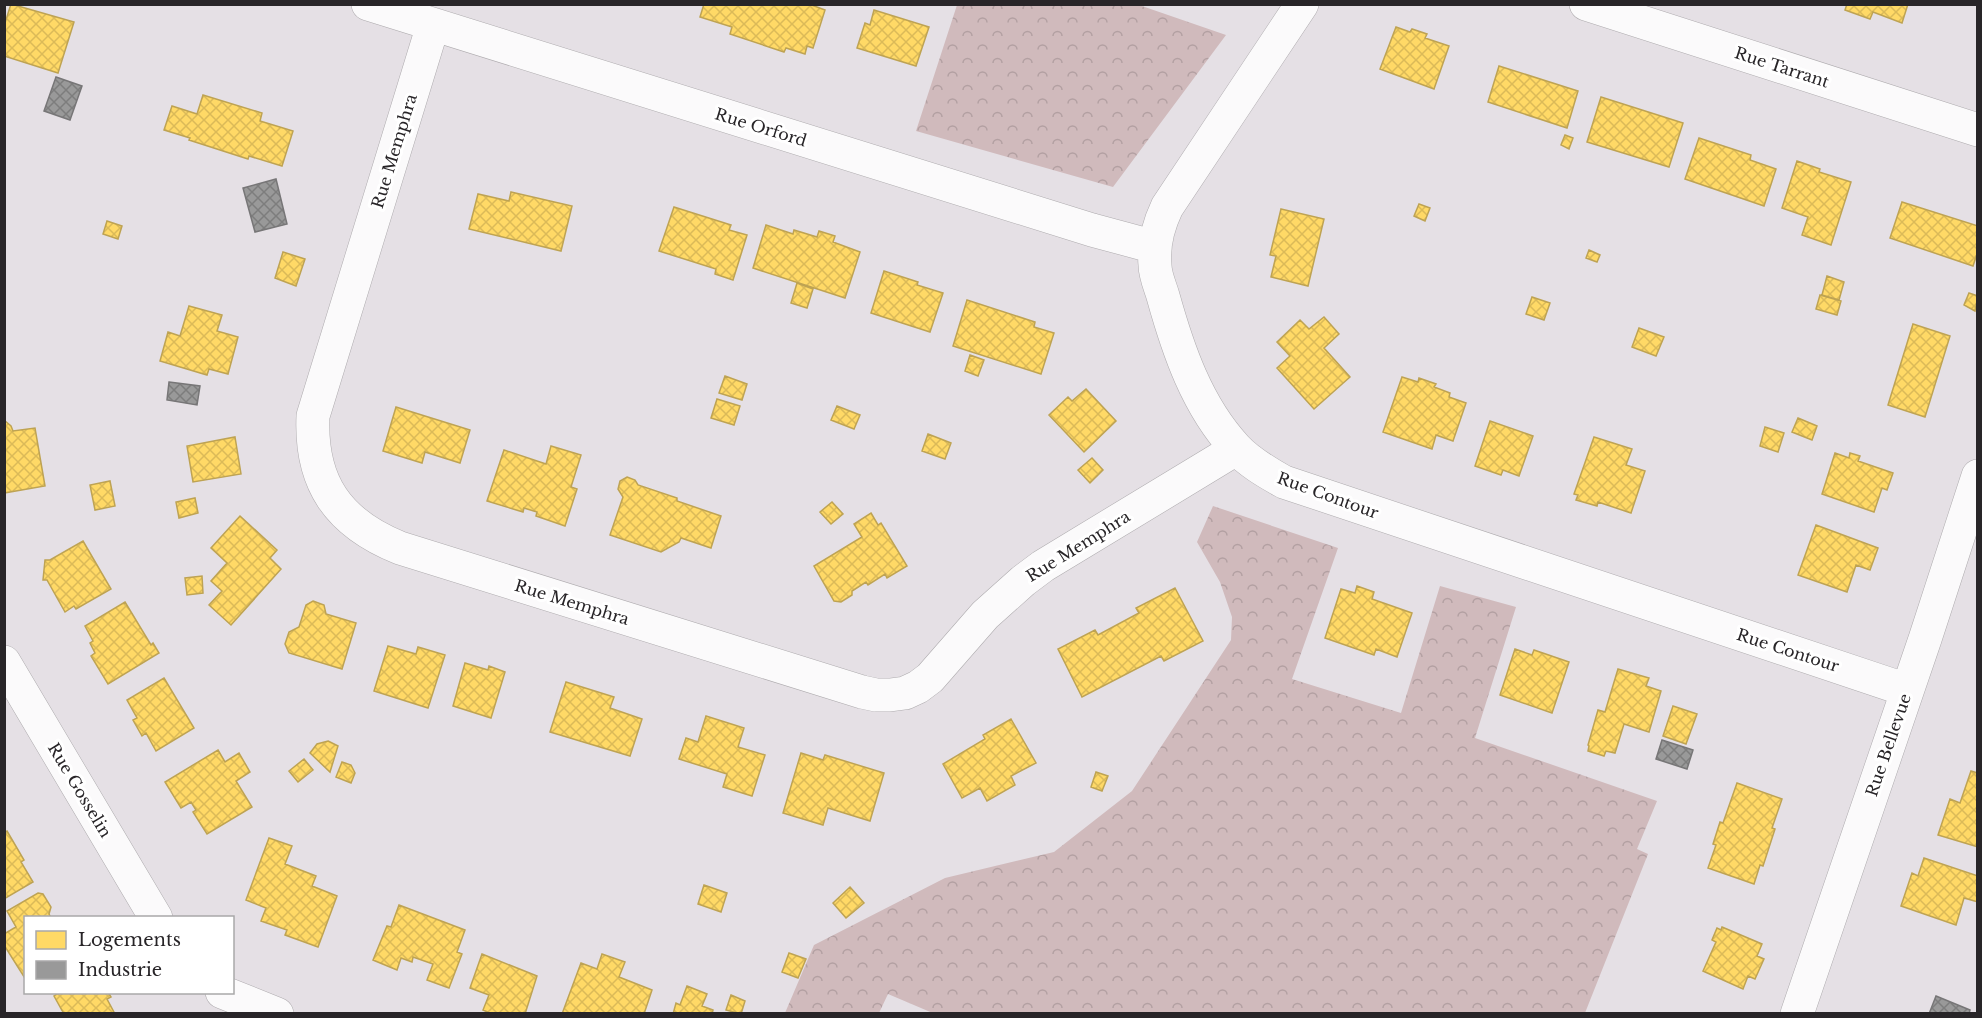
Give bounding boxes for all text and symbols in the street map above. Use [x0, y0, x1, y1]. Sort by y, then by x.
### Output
street label: Rue Tarrant [1732, 42, 1832, 92]
street label: Rue Memphra [367, 91, 421, 211]
street label: Rue Orford [713, 104, 810, 151]
street label: Rue Contour [1275, 467, 1382, 523]
street label: Rue Memphra [1022, 506, 1134, 586]
street label: Rue Memphra [512, 575, 632, 629]
street label: Rue Contour [1734, 624, 1842, 676]
street label: Rue Bellevue [1861, 691, 1915, 799]
street label: Rue Gosselin [44, 739, 116, 841]
legend [24, 916, 234, 994]
text: Logements [78, 929, 181, 951]
text: Industrie [78, 959, 162, 981]

